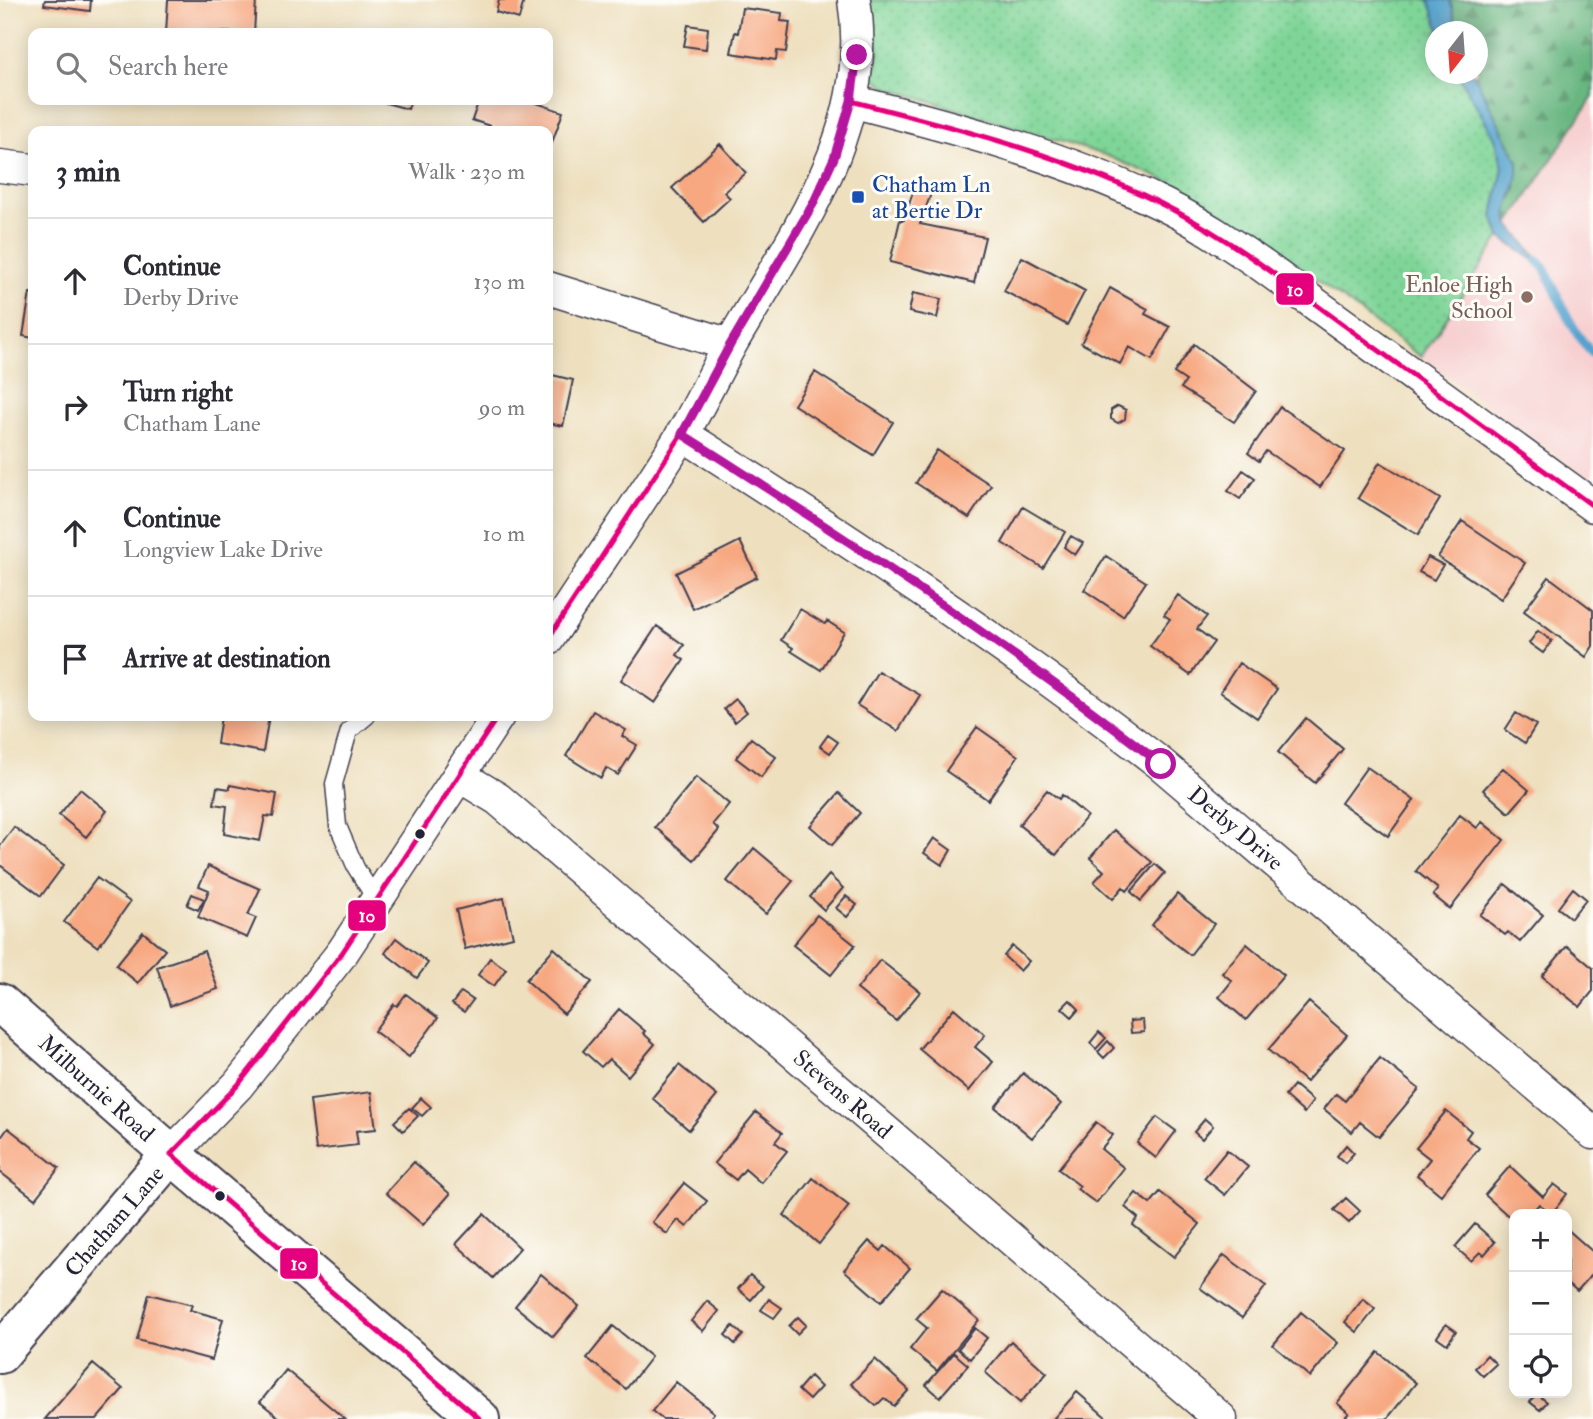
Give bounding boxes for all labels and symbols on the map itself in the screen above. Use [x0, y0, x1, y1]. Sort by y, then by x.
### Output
north arrow [1425, 21, 1488, 84]
route end [841, 39, 872, 70]
place label: Chatham Ln at Bertie Dr [872, 170, 991, 225]
marker: Chatham Ln at Bertie Dr [850, 189, 866, 205]
place label: Enloe High School [1405, 270, 1513, 325]
line badge: 10 [1275, 272, 1315, 306]
text: 10 [1287, 278, 1303, 302]
marker: Enloe High School [1519, 289, 1535, 305]
route start [1145, 748, 1176, 779]
street label: Derby Drive [1182, 780, 1290, 877]
unlabelled marker [413, 827, 427, 841]
line badge: 10 [347, 899, 387, 932]
text: 10 [359, 904, 375, 928]
street label: Milburnie Road [33, 1029, 161, 1148]
street label: Stevens Road [787, 1043, 898, 1145]
street label: Chatham Lane [58, 1160, 171, 1283]
unlabelled marker [213, 1189, 227, 1203]
line badge: 10 [279, 1247, 319, 1280]
text: 10 [291, 1252, 307, 1276]

